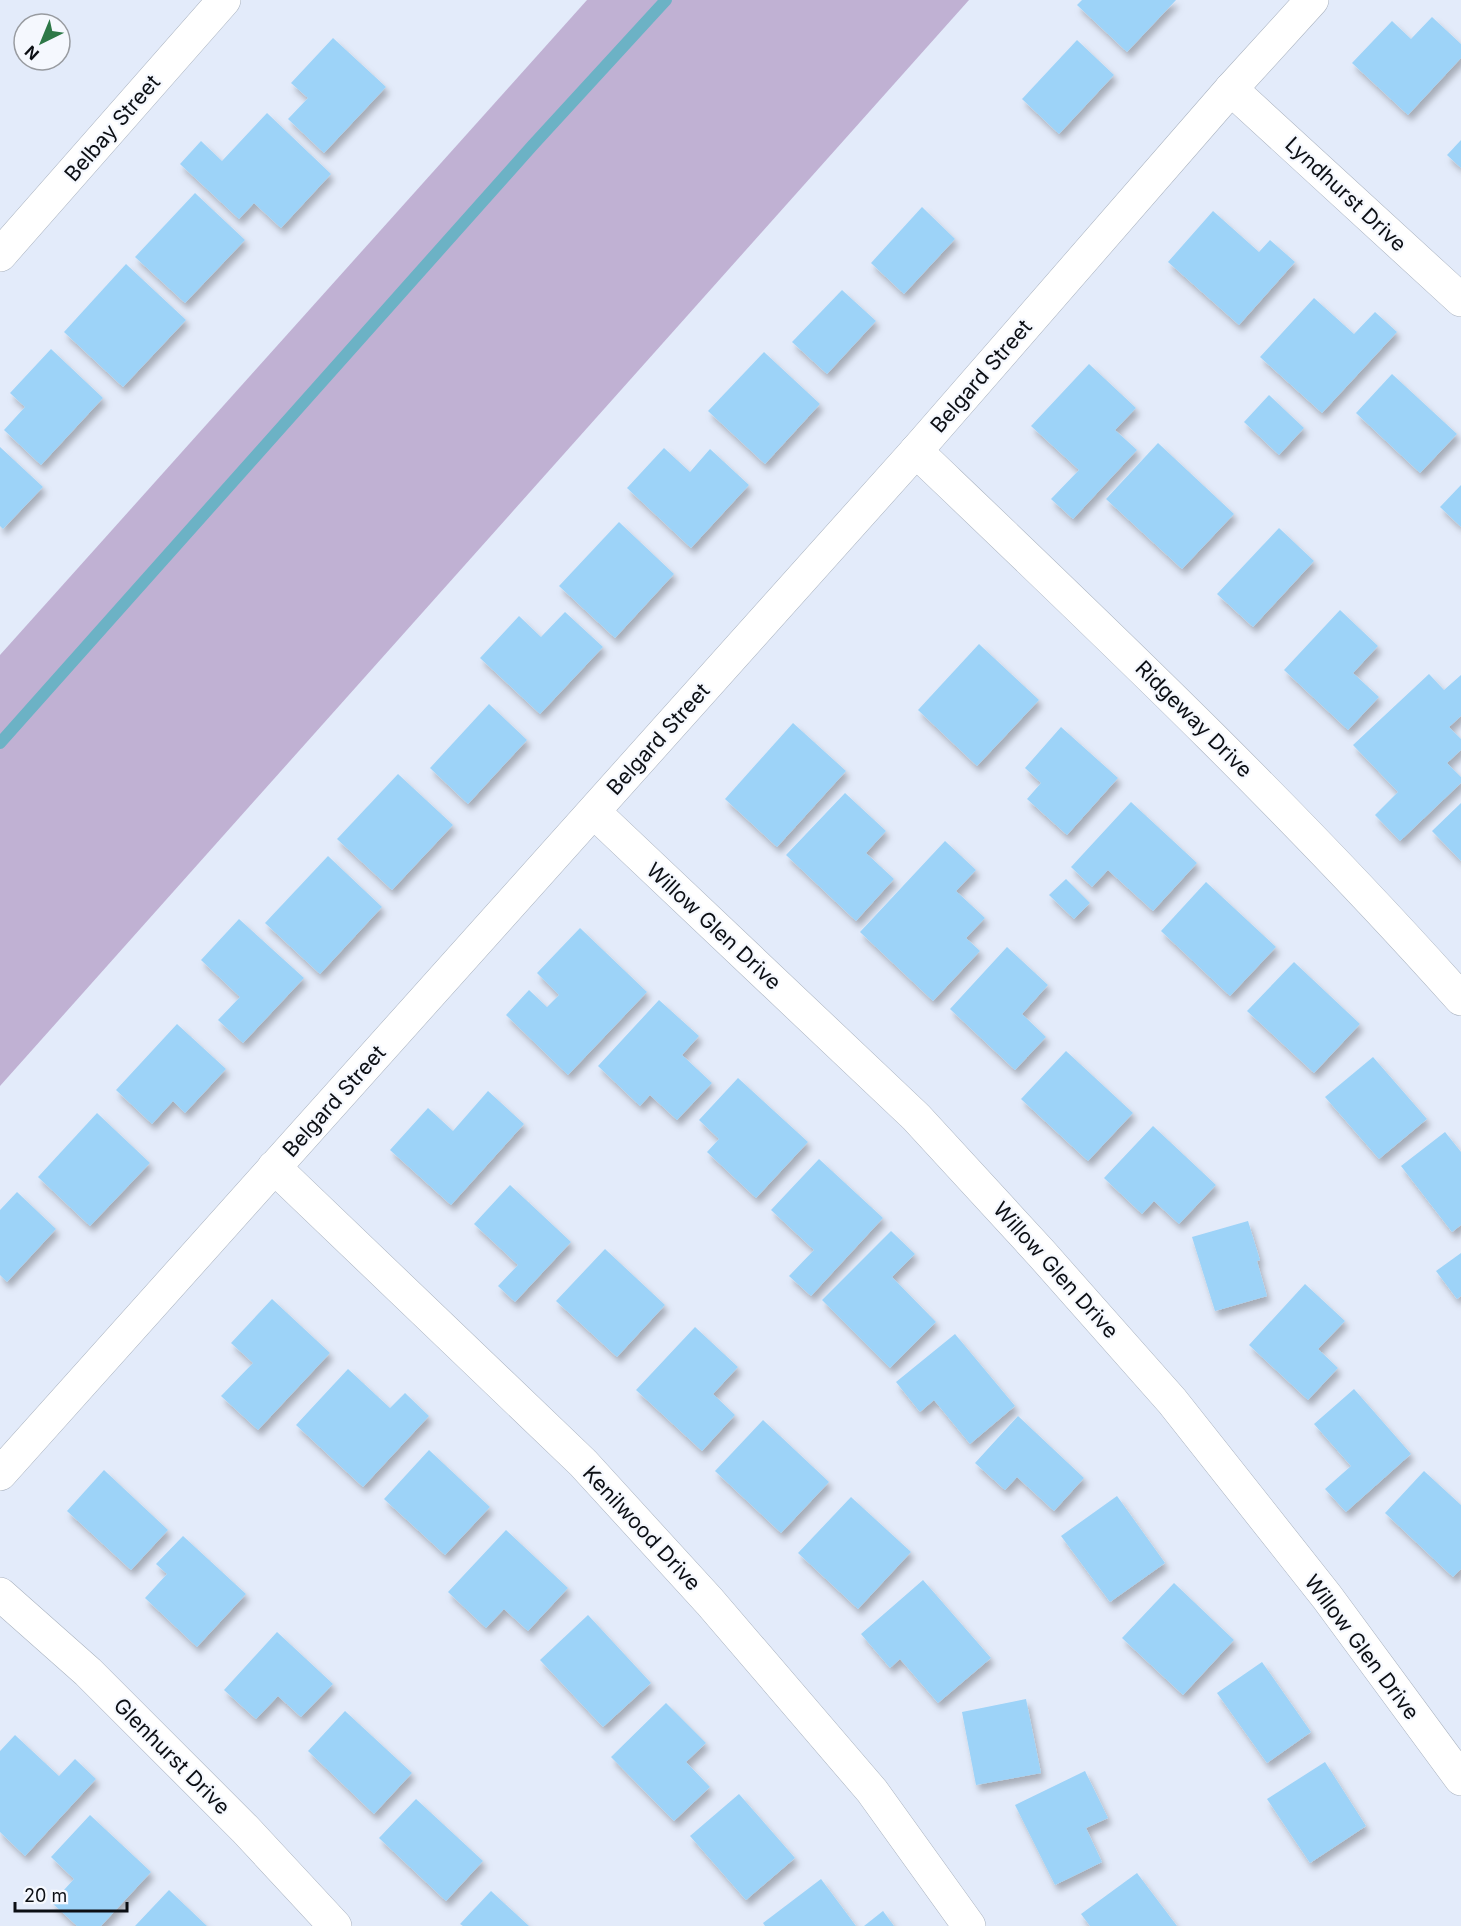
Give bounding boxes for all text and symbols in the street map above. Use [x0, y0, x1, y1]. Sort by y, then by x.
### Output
north arrow [12, 12, 72, 72]
text: N [20, 41, 43, 64]
street label: Belbay Street [59, 70, 165, 186]
street label: Lyndhurst Drive [1280, 132, 1412, 256]
street label: Belgard Street [925, 314, 1037, 438]
street label: Ridgeway Drive [1130, 655, 1258, 783]
street label: Belgard Street [601, 678, 715, 800]
street label: Willow Glen Drive [642, 857, 786, 995]
street label: Belgard Street [277, 1040, 391, 1162]
street label: Willow Glen Drive [988, 1197, 1124, 1343]
street label: Kenilwood Drive [578, 1461, 706, 1595]
street label: Willow Glen Drive [1299, 1570, 1425, 1724]
street label: Glenhurst Drive [109, 1693, 235, 1819]
scale bar [15, 1875, 128, 1913]
text: 20 m [24, 1885, 67, 1906]

